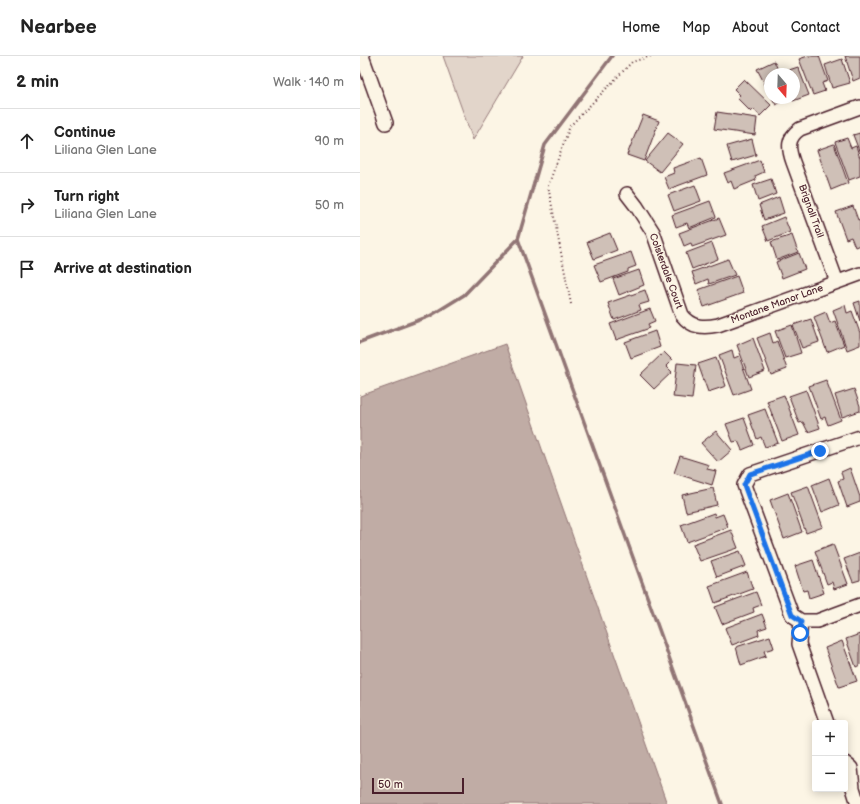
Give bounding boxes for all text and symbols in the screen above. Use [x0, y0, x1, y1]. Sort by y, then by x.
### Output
text: Nearbee [20, 16, 97, 39]
text: Home [622, 19, 660, 36]
text: Map [682, 19, 710, 36]
text: About [732, 19, 769, 36]
text: Contact [791, 19, 840, 36]
north arrow [764, 68, 800, 104]
text: 2 min [16, 72, 59, 92]
text: Walk · 140 m [273, 74, 344, 90]
text: Continue [54, 123, 116, 142]
icon: ahead [16, 130, 38, 152]
text: 90 m [315, 133, 344, 149]
text: Liliana Glen Lane [54, 142, 157, 158]
street label: Brignall Trail [796, 183, 826, 239]
text: Turn right [54, 187, 119, 206]
icon: right [16, 194, 38, 216]
text: 50 m [315, 197, 344, 213]
text: Liliana Glen Lane [54, 206, 157, 222]
street label: Colsterdale Court [647, 232, 685, 310]
icon: arrive [16, 258, 38, 280]
text: Arrive at destination [54, 259, 192, 278]
street label: Montane Manor Lane [729, 282, 825, 326]
route end [811, 442, 829, 460]
route start [791, 624, 809, 642]
map controls [812, 720, 848, 792]
button: + [812, 720, 848, 756]
button: − [812, 756, 848, 792]
scale bar [372, 776, 464, 795]
text: 50 m [378, 778, 403, 791]

